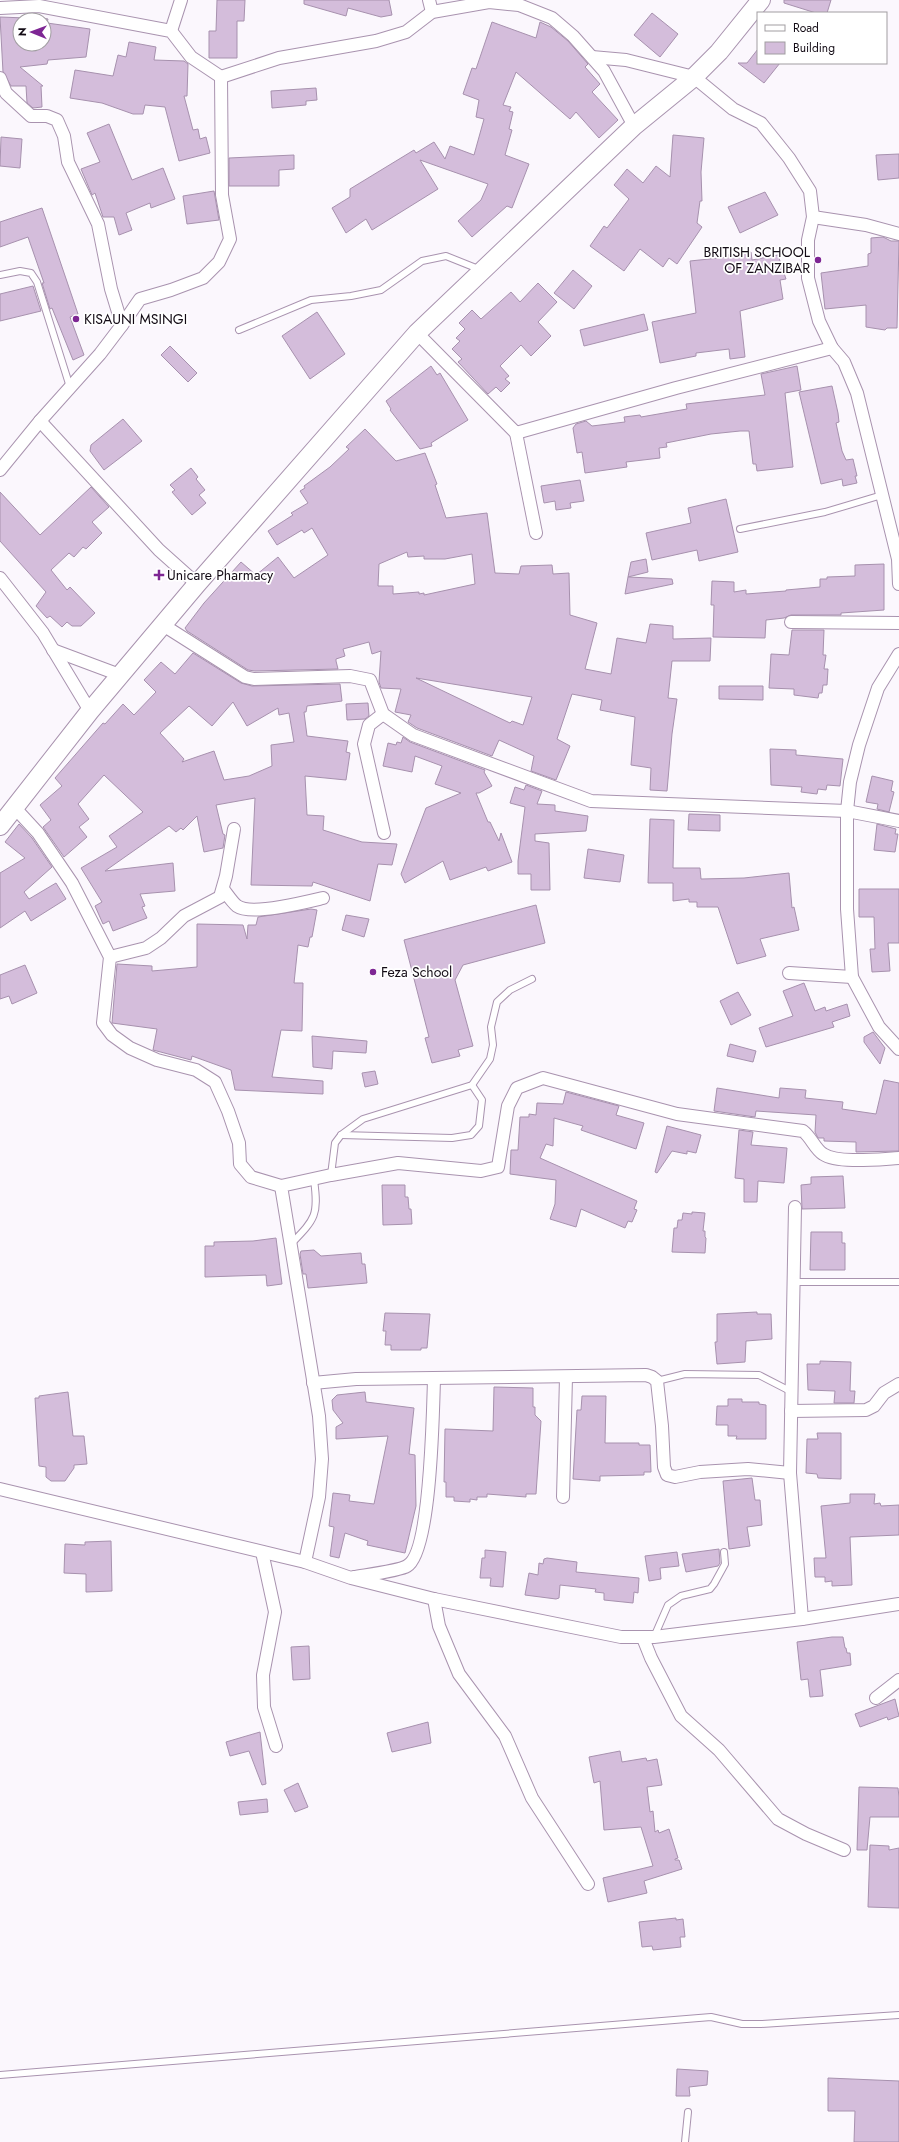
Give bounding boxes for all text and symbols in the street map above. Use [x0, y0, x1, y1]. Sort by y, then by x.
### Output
north arrow [12, 12, 52, 52]
legend [757, 12, 887, 64]
text: Road [793, 19, 819, 37]
text: N [14, 27, 30, 36]
text: Building [793, 39, 835, 57]
place label: BRITISH SCHOOL OF ZANZIBAR [703, 242, 811, 278]
marker: BRITISH SCHOOL OF ZANZIBAR [813, 255, 823, 265]
place label: KISAUNI MSINGI [84, 309, 187, 329]
marker: KISAUNI MSINGI [71, 314, 81, 324]
place label: Unicare Pharmacy [167, 565, 274, 585]
marker: Unicare Pharmacy [154, 570, 164, 580]
place label: Feza School [381, 962, 452, 982]
marker: Feza School [368, 967, 378, 977]

